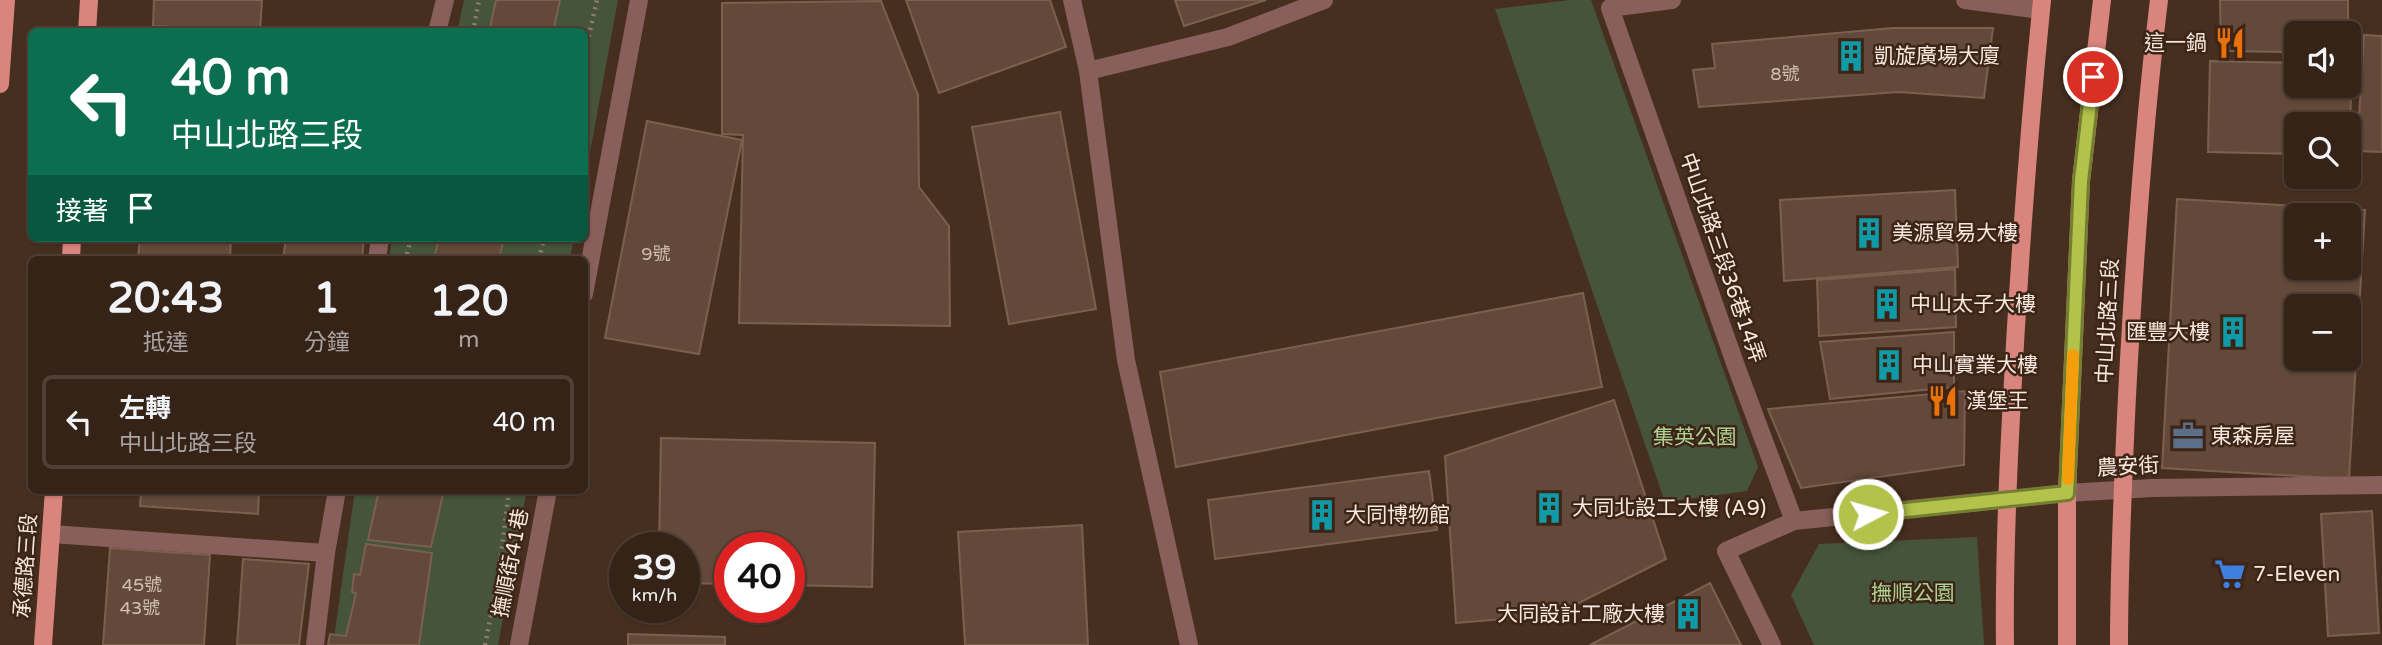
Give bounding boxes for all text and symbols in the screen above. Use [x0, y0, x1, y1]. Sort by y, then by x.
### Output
map controls [2284, 21, 2361, 371]
button: sound [2284, 21, 2361, 98]
restaurant icon: 這一鍋 [2213, 26, 2247, 60]
place label: 這一鍋 [2144, 31, 2207, 56]
building icon: 凱旋廣場大廈 [1834, 39, 1868, 73]
place label: 凱旋廣場大廈 [1874, 44, 2000, 69]
pin [2063, 47, 2123, 107]
text: 40 m [171, 49, 290, 108]
icon: left [56, 56, 147, 147]
icon: arrive [2074, 58, 2112, 96]
house number: 8號 [1770, 63, 1800, 85]
button: search [2284, 112, 2361, 189]
text: 中山北路三段 [171, 117, 363, 155]
street label: 中山北路三段36巷14弄 [1674, 150, 1770, 366]
icon: arrive [122, 189, 160, 227]
text: 接著 [56, 196, 108, 227]
button: + [2284, 203, 2361, 280]
building icon: 美源貿易大樓 [1852, 216, 1886, 250]
place label: 美源貿易大樓 [1892, 221, 2018, 246]
house number: 9號 [641, 243, 671, 265]
street label: 中山北路三段 [2092, 257, 2124, 385]
text: 20:43 [108, 273, 224, 324]
text: 1 [313, 273, 340, 324]
text: 120 [429, 276, 508, 327]
building icon: 中山太子大樓 [1870, 287, 1904, 321]
place label: 中山太子大樓 [1910, 292, 2036, 317]
button: − [2284, 294, 2361, 371]
building icon: 匯豐大樓 [2216, 315, 2250, 349]
place label: 匯豐大樓 [2126, 320, 2210, 345]
text: m [458, 326, 479, 354]
text: 抵達 [143, 329, 189, 357]
text: 分鐘 [304, 329, 350, 357]
building icon: 中山實業大樓 [1872, 348, 1906, 382]
place label: 中山實業大樓 [1912, 353, 2038, 378]
restaurant icon: 漢堡王 [1926, 384, 1960, 418]
place label: 漢堡王 [1966, 389, 2029, 414]
text: 左轉 [119, 393, 171, 424]
icon: left [60, 403, 98, 441]
text: 40 m [493, 407, 556, 438]
office icon: 東森房屋 [2171, 419, 2205, 453]
place label: 東森房屋 [2211, 424, 2295, 449]
park label: 集英公園 [1653, 425, 1737, 450]
text: 中山北路三段 [119, 430, 257, 458]
street label: 農安街 [2096, 453, 2160, 481]
position arrow [1831, 477, 1905, 551]
building icon: 大同北設工大樓 (A9) [1532, 491, 1566, 525]
place label: 大同北設工大樓 (A9) [1572, 496, 1766, 521]
building icon: 大同博物館 [1305, 498, 1339, 532]
place label: 大同博物館 [1345, 503, 1450, 528]
street label: 撫順街41巷 [488, 506, 534, 620]
street label: 承德路三段 [10, 513, 42, 619]
speed limit sign: 40 [714, 532, 805, 623]
text: 39 [633, 547, 676, 589]
supermarket icon: 7-Eleven [2213, 557, 2247, 591]
place label: 7-Eleven [2253, 562, 2340, 587]
house number: 45號 [122, 574, 162, 596]
park label: 撫順公園 [1871, 581, 1955, 606]
text: km/h [632, 584, 677, 606]
house number: 43號 [120, 597, 160, 619]
building icon: 大同設計工廠大樓 [1671, 597, 1705, 631]
place label: 大同設計工廠大樓 [1497, 602, 1665, 627]

